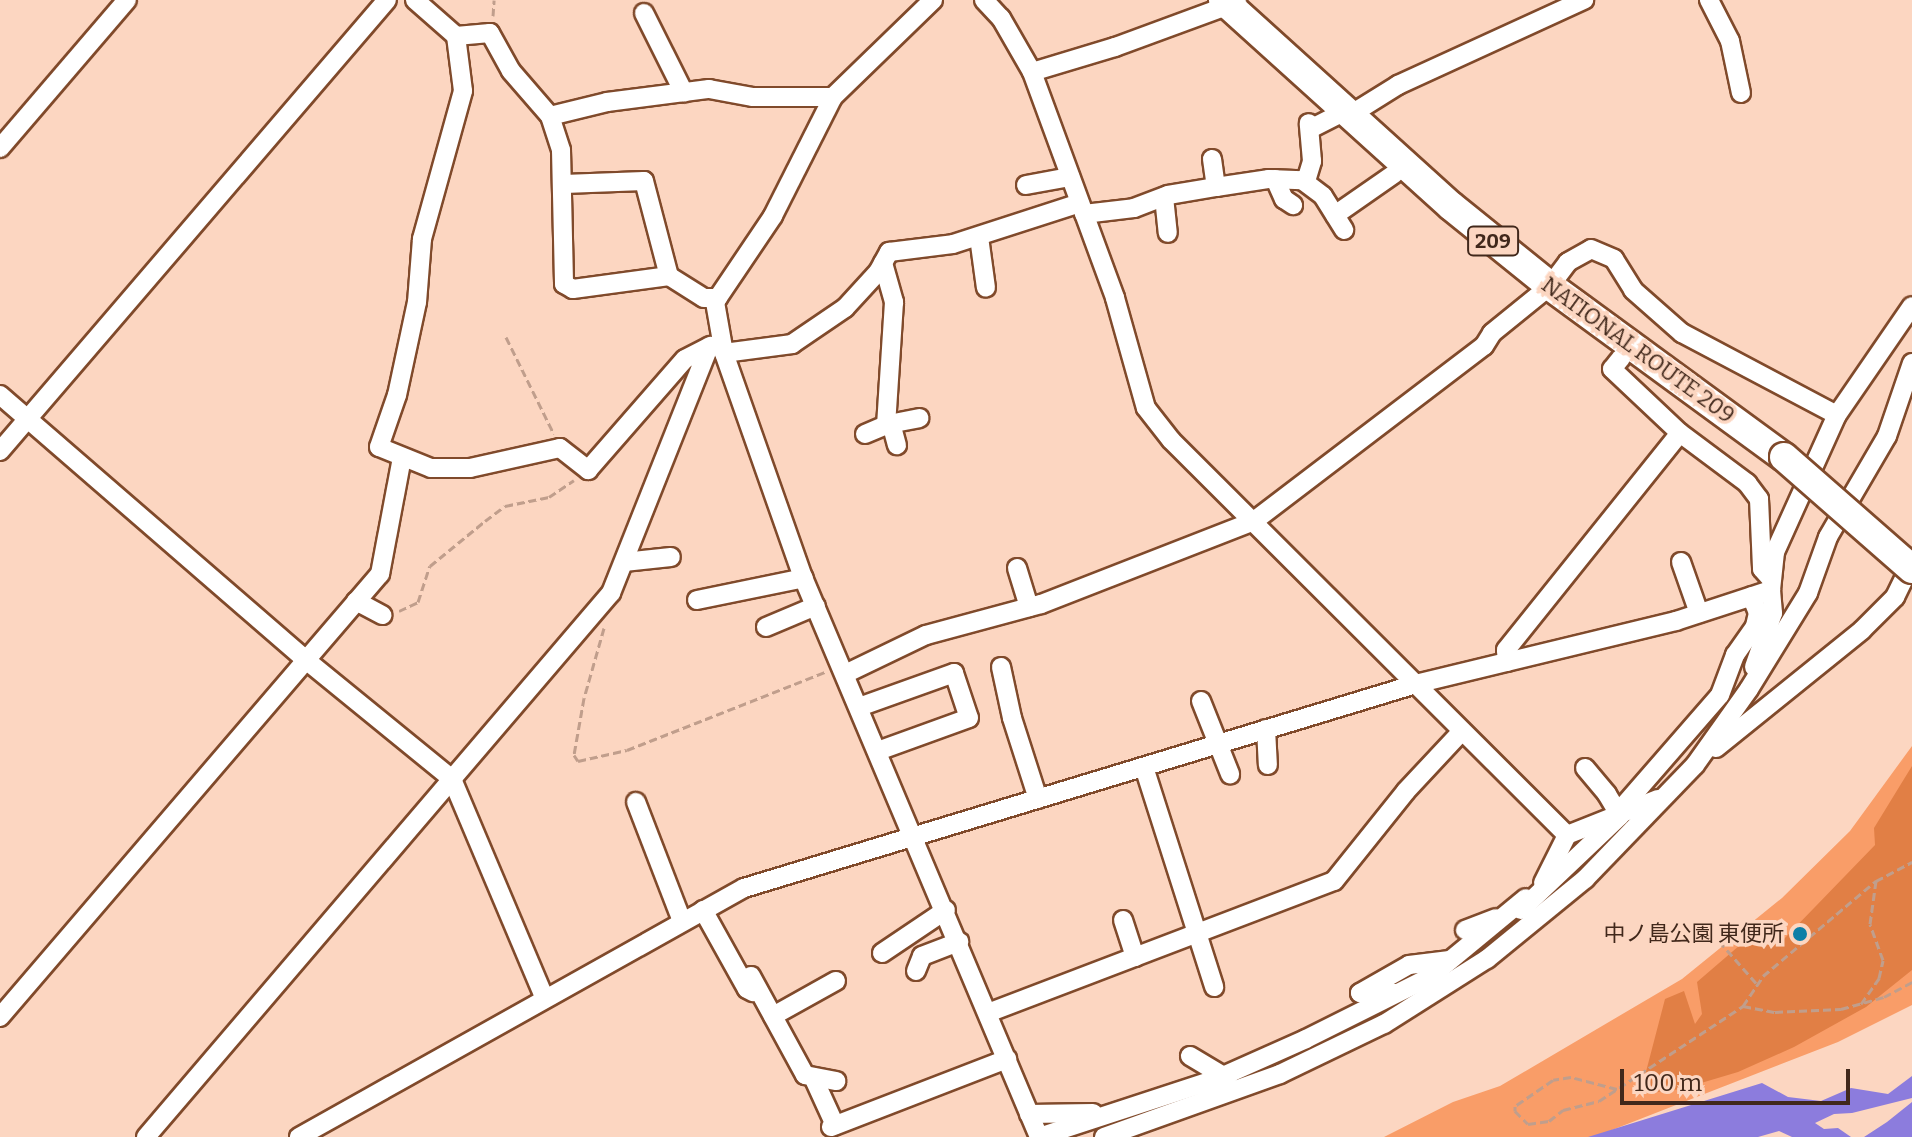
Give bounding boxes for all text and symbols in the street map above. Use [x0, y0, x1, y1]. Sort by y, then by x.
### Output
road number: 209 [1467, 225, 1519, 257]
street label: NATIONAL ROUTE 209 [1537, 271, 1739, 429]
place label: 中ノ島公園 東便所 [1604, 921, 1784, 947]
marker: 中ノ島公園 東便所 [1791, 925, 1809, 943]
scale bar [1624, 1053, 1854, 1103]
text: 100 m [1634, 1069, 1702, 1097]

